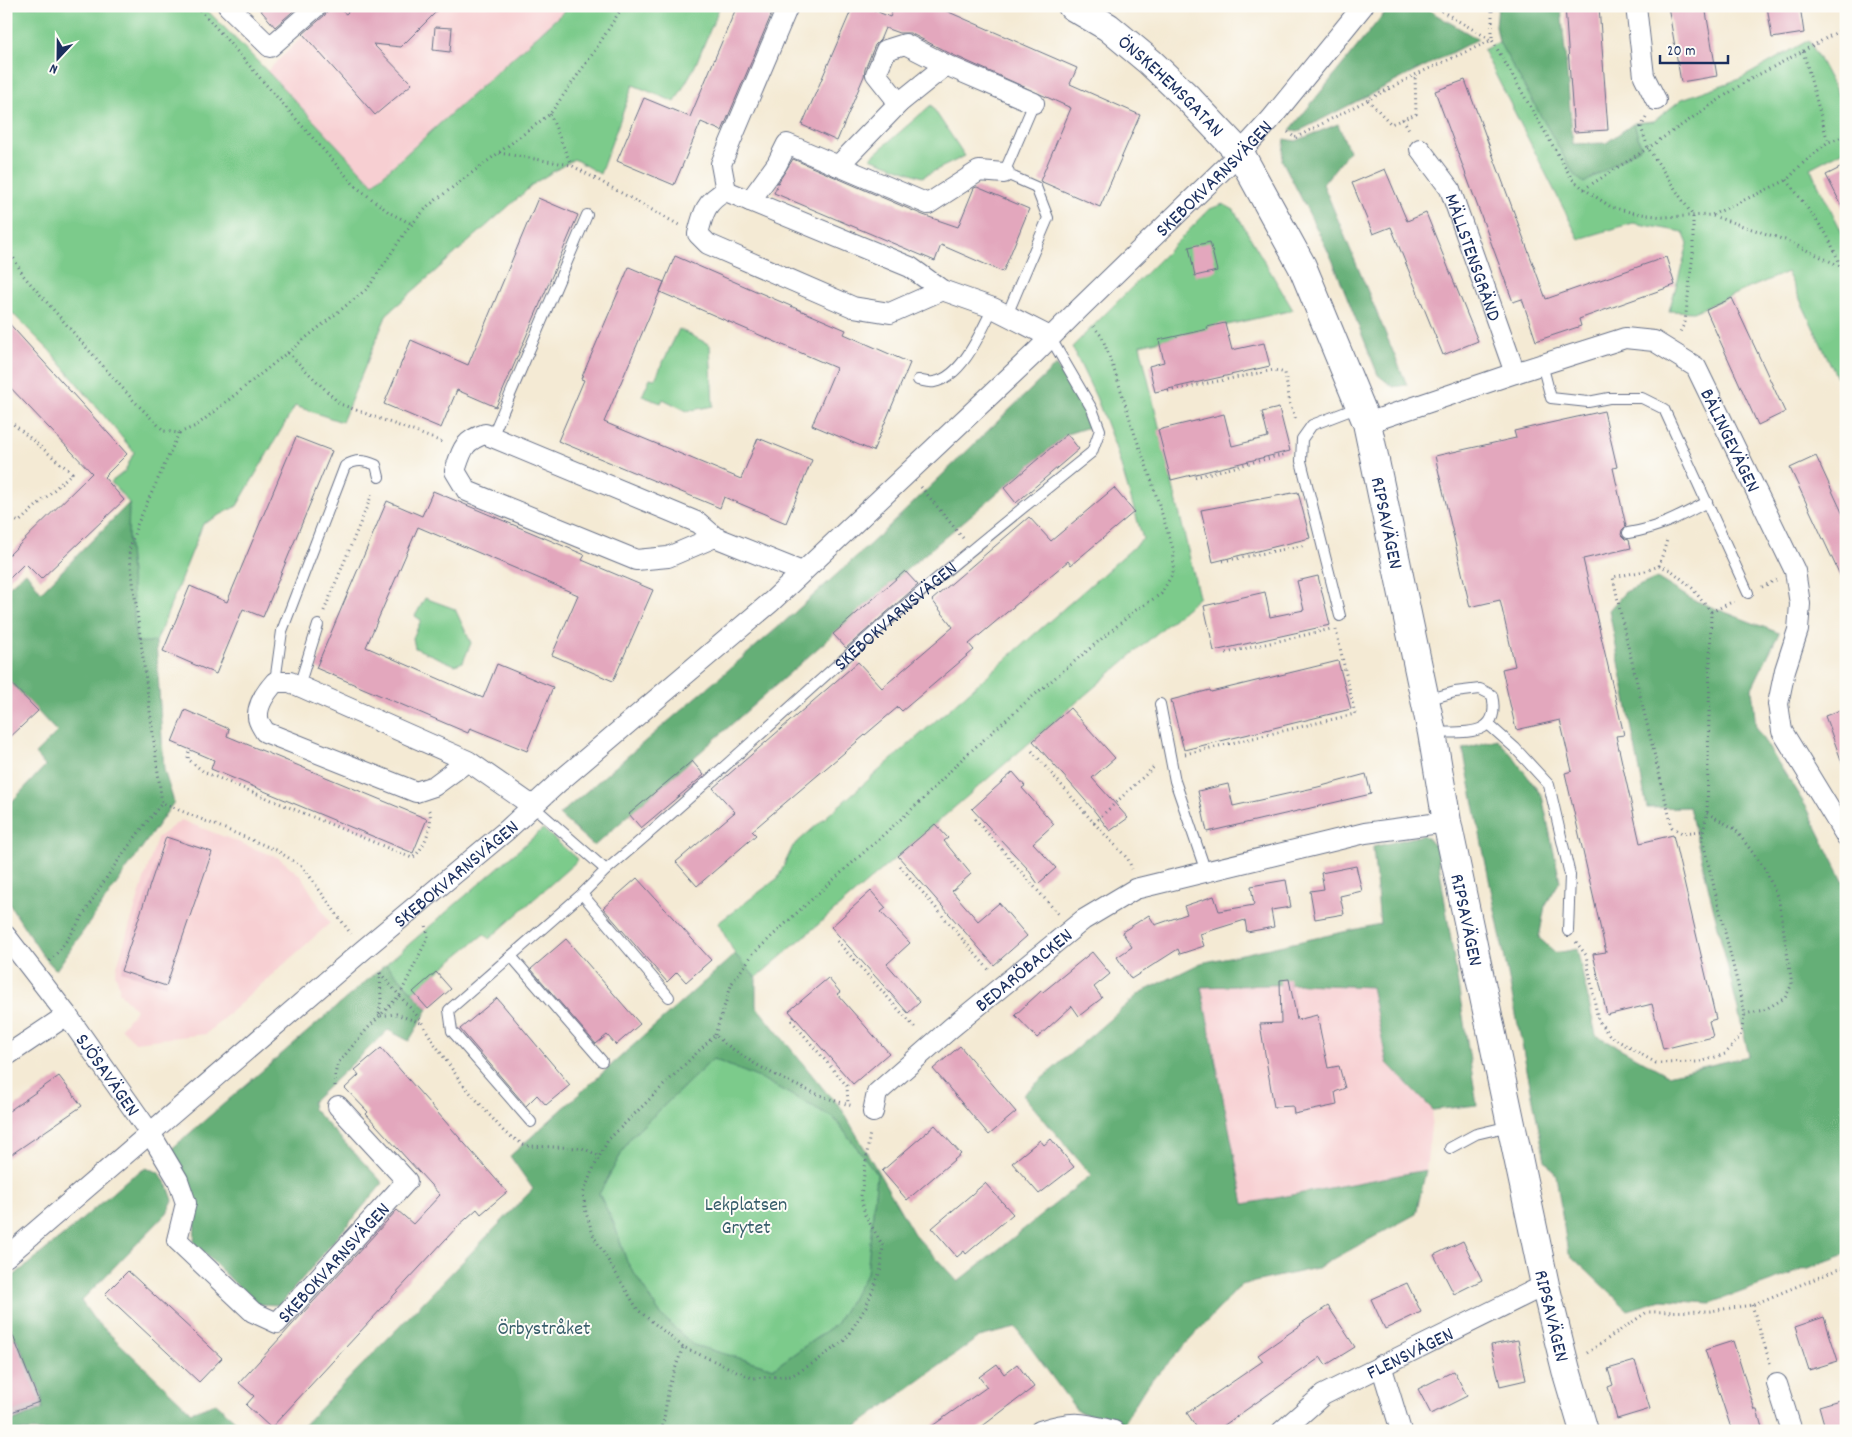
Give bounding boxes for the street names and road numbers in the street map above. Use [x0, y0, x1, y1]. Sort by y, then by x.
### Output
street label: ÖNSKEHEMSGATAN [1111, 30, 1229, 145]
street label: SKEBOKVARNSVÄGEN [1150, 115, 1280, 245]
street label: MÄLLSTENSGRÄND [1436, 190, 1507, 325]
street label: BÄLINGEVÄGEN [1691, 384, 1766, 498]
street label: RIPSAVÄGEN [1362, 474, 1408, 572]
street label: SKEBOKVARNSVÄGEN [829, 556, 965, 679]
street label: SKEBOKVARNSVÄGEN [389, 815, 526, 936]
street label: RIPSAVÄGEN [1441, 871, 1488, 969]
street label: BEDARÖBACKEN [970, 923, 1080, 1020]
street label: SJÖSAVÄGEN [67, 1029, 145, 1123]
street label: SKEBOKVARNSVÄGEN [272, 1197, 398, 1331]
street label: RIPSAVÄGEN [1525, 1268, 1575, 1365]
street label: FLENSVÄGEN [1362, 1321, 1459, 1388]

